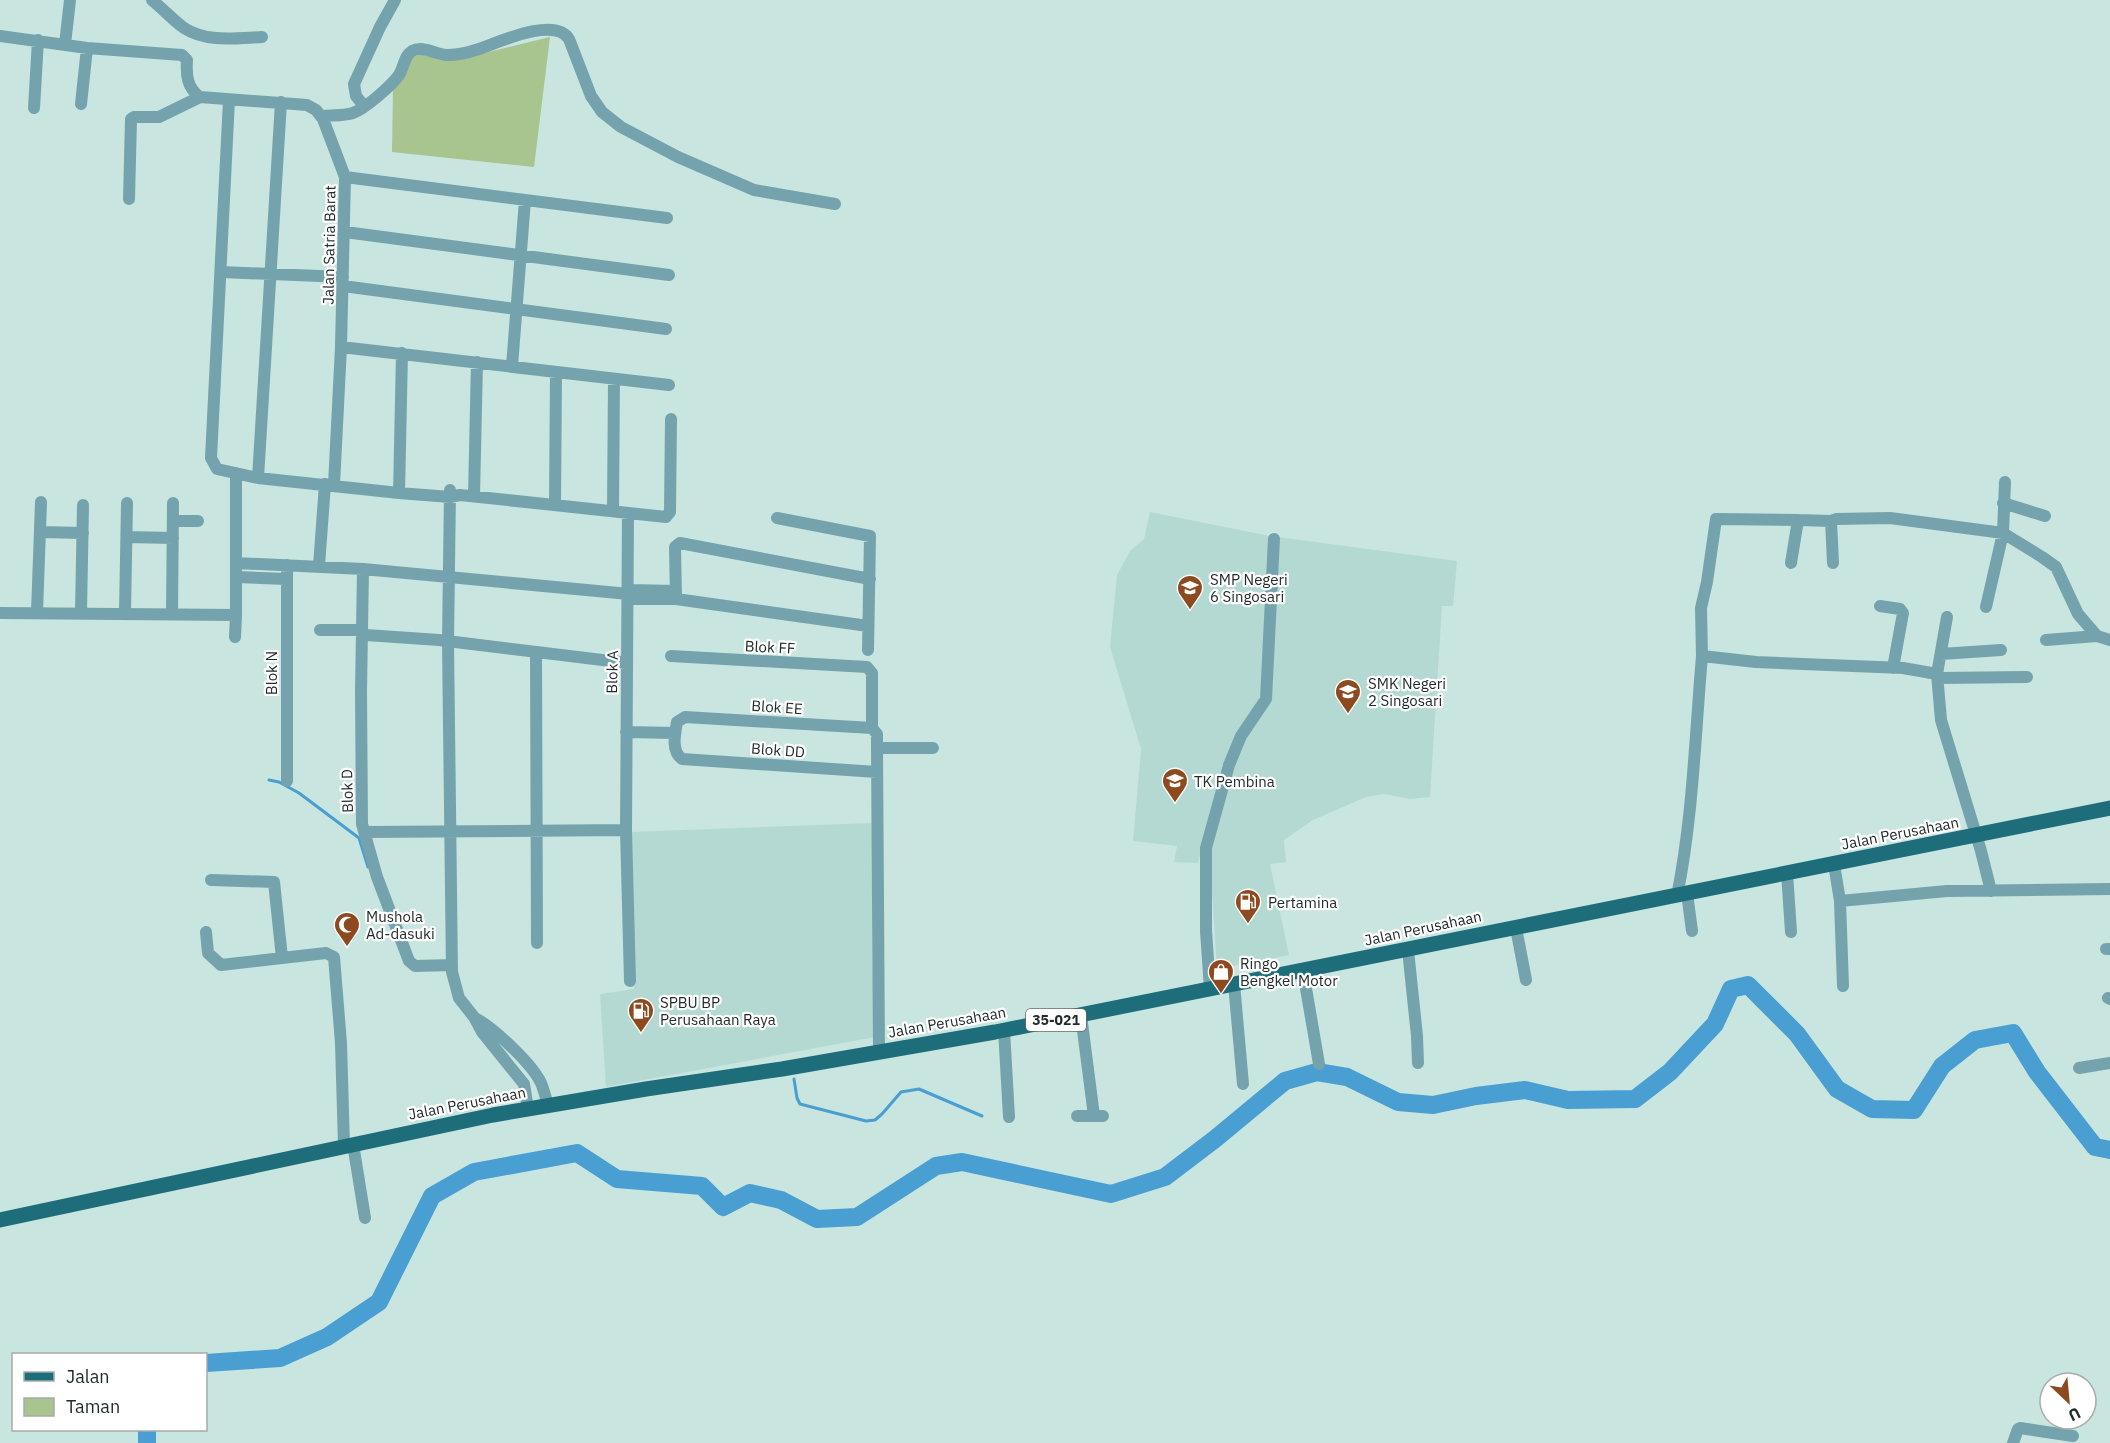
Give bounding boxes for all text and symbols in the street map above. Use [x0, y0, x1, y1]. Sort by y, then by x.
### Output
street label: Jalan Satria Barat [318, 185, 340, 305]
place label: SMP Negeri 6 Singosari [1210, 570, 1288, 606]
school or university icon: SMP Negeri 6 Singosari [1175, 573, 1205, 611]
street label: Blok FF [744, 636, 796, 658]
street label: Blok A [602, 650, 622, 694]
street label: Blok N [262, 651, 281, 695]
place label: SMK Negeri 2 Singosari [1368, 674, 1446, 710]
school or university icon: SMK Negeri 2 Singosari [1333, 677, 1363, 715]
street label: Blok EE [751, 696, 803, 718]
street label: Blok DD [750, 739, 806, 761]
school or university icon: TK Pembina [1160, 766, 1190, 804]
street label: Blok D [337, 769, 357, 813]
place label: TK Pembina [1194, 772, 1275, 791]
street label: Jalan Perusahaan [1840, 812, 1960, 854]
fuel station icon: Pertamina [1233, 887, 1263, 925]
place label: Pertamina [1268, 893, 1337, 912]
street label: Jalan Perusahaan [1363, 906, 1483, 950]
place label: Mushola Ad-dasuki [366, 907, 435, 943]
mosque icon: Mushola Ad-dasuki [332, 910, 362, 948]
place label: Ringo Bengkel Motor [1240, 954, 1338, 990]
shop icon: Ringo Bengkel Motor [1206, 957, 1236, 995]
place label: SPBU BP Perusahaan Raya [660, 993, 776, 1029]
fuel station icon: SPBU BP Perusahaan Raya [626, 996, 656, 1034]
street label: Jalan Perusahaan [887, 1002, 1007, 1042]
road number: 35-021 [1026, 1009, 1086, 1031]
street label: Jalan Perusahaan [407, 1082, 527, 1124]
legend [12, 1353, 207, 1431]
text: Jalan [66, 1365, 110, 1388]
north arrow [2038, 1371, 2098, 1431]
text: Taman [66, 1395, 120, 1418]
text: U [2065, 1403, 2084, 1426]

